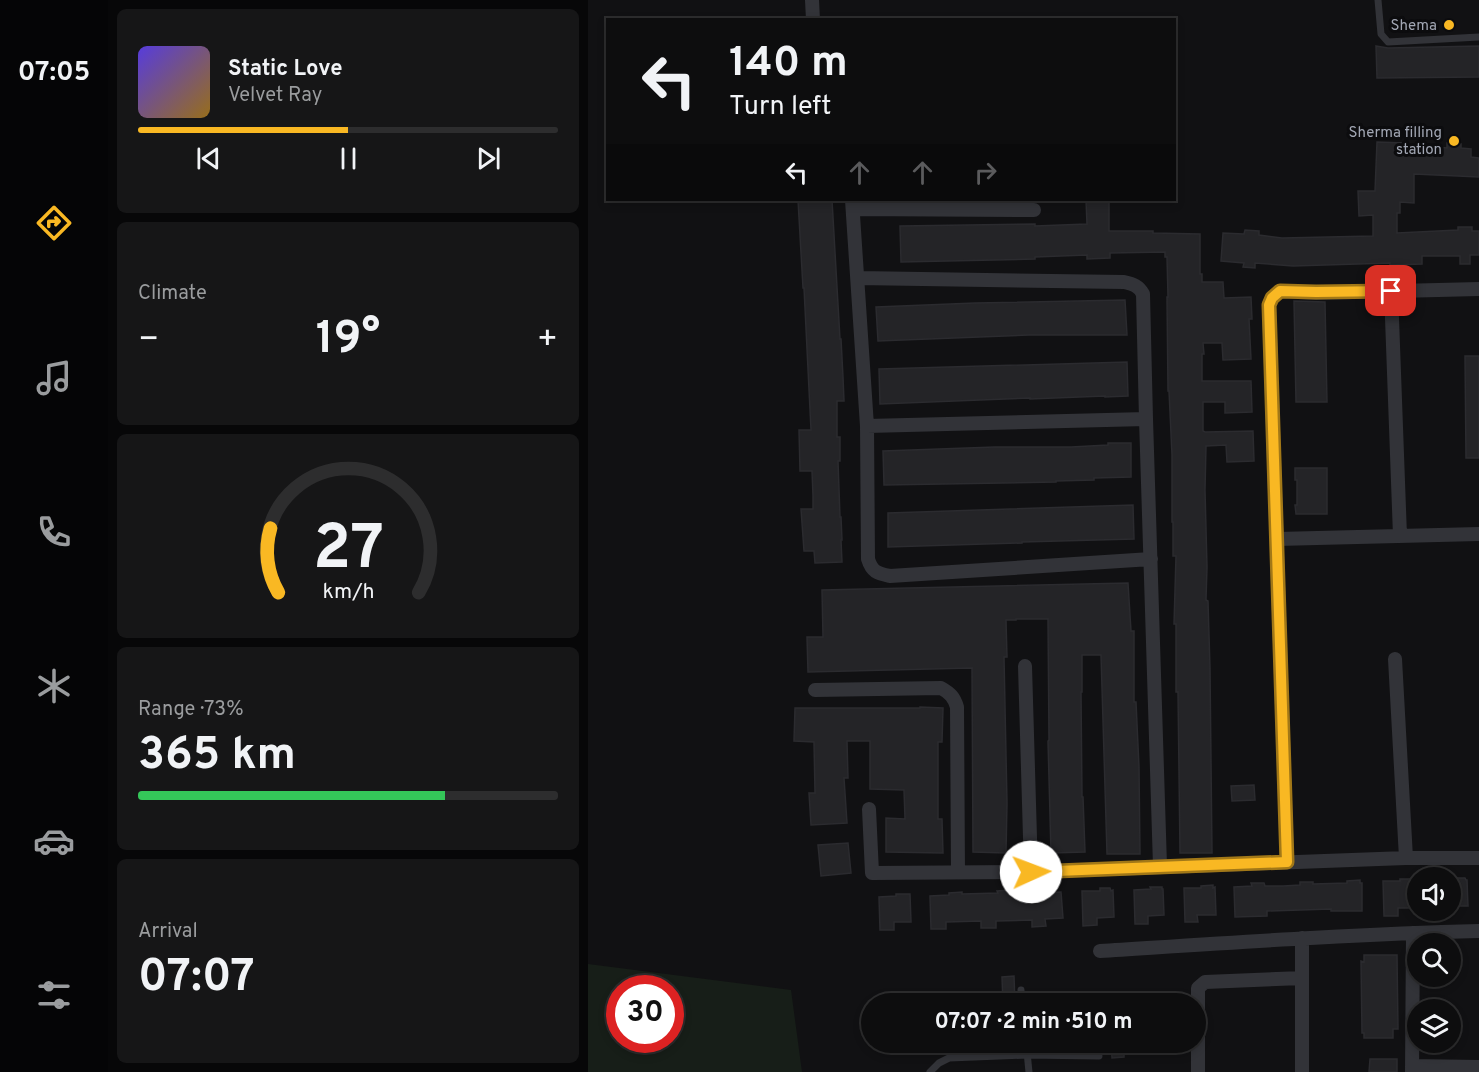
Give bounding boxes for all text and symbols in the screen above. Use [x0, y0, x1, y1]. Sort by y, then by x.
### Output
place label: Shema [1390, 17, 1437, 36]
marker: Shema [1442, 18, 1456, 32]
text: 140 m [729, 38, 848, 91]
icon: left [630, 42, 708, 120]
text: 07:05 [18, 56, 90, 90]
text: Static Love [228, 56, 342, 83]
text: Velvet Ray [228, 83, 322, 109]
text: Turn left [729, 90, 831, 124]
place label: Sherma filling station [1349, 124, 1442, 160]
marker: Sherma filling station [1447, 134, 1461, 148]
icon: previous [192, 142, 225, 175]
icon: pause [332, 142, 365, 175]
icon: next [472, 142, 505, 175]
icon: left [780, 156, 813, 189]
icon: ahead [843, 156, 876, 189]
icon: ahead [906, 156, 939, 189]
icon: right [969, 156, 1002, 189]
icon: directions [33, 202, 75, 244]
pin [1365, 265, 1416, 316]
icon: arrive [1374, 274, 1407, 307]
text: Climate [138, 281, 207, 307]
text: 19° [316, 312, 380, 369]
text: − [138, 320, 159, 362]
text: + [537, 320, 558, 362]
icon: music [33, 357, 75, 399]
icon: phone [33, 511, 75, 553]
text: 27 [312, 512, 384, 591]
text: km/h [322, 579, 374, 606]
icon: climate [33, 665, 75, 707]
text: Range · 73% [138, 697, 244, 723]
text: 365 km [138, 728, 296, 785]
icon: car [33, 820, 75, 862]
position arrow [999, 840, 1063, 904]
map controls [1407, 867, 1461, 1053]
button: sound [1407, 867, 1461, 921]
text: Arrival [138, 919, 198, 945]
button: search [1407, 933, 1461, 987]
text: 07:07 [138, 950, 255, 1007]
icon: filters [33, 974, 75, 1016]
speed limit sign: 30 [606, 975, 684, 1053]
button: layers [1407, 999, 1461, 1053]
text: 07:07 · 2 min · 510 m [934, 1009, 1133, 1036]

